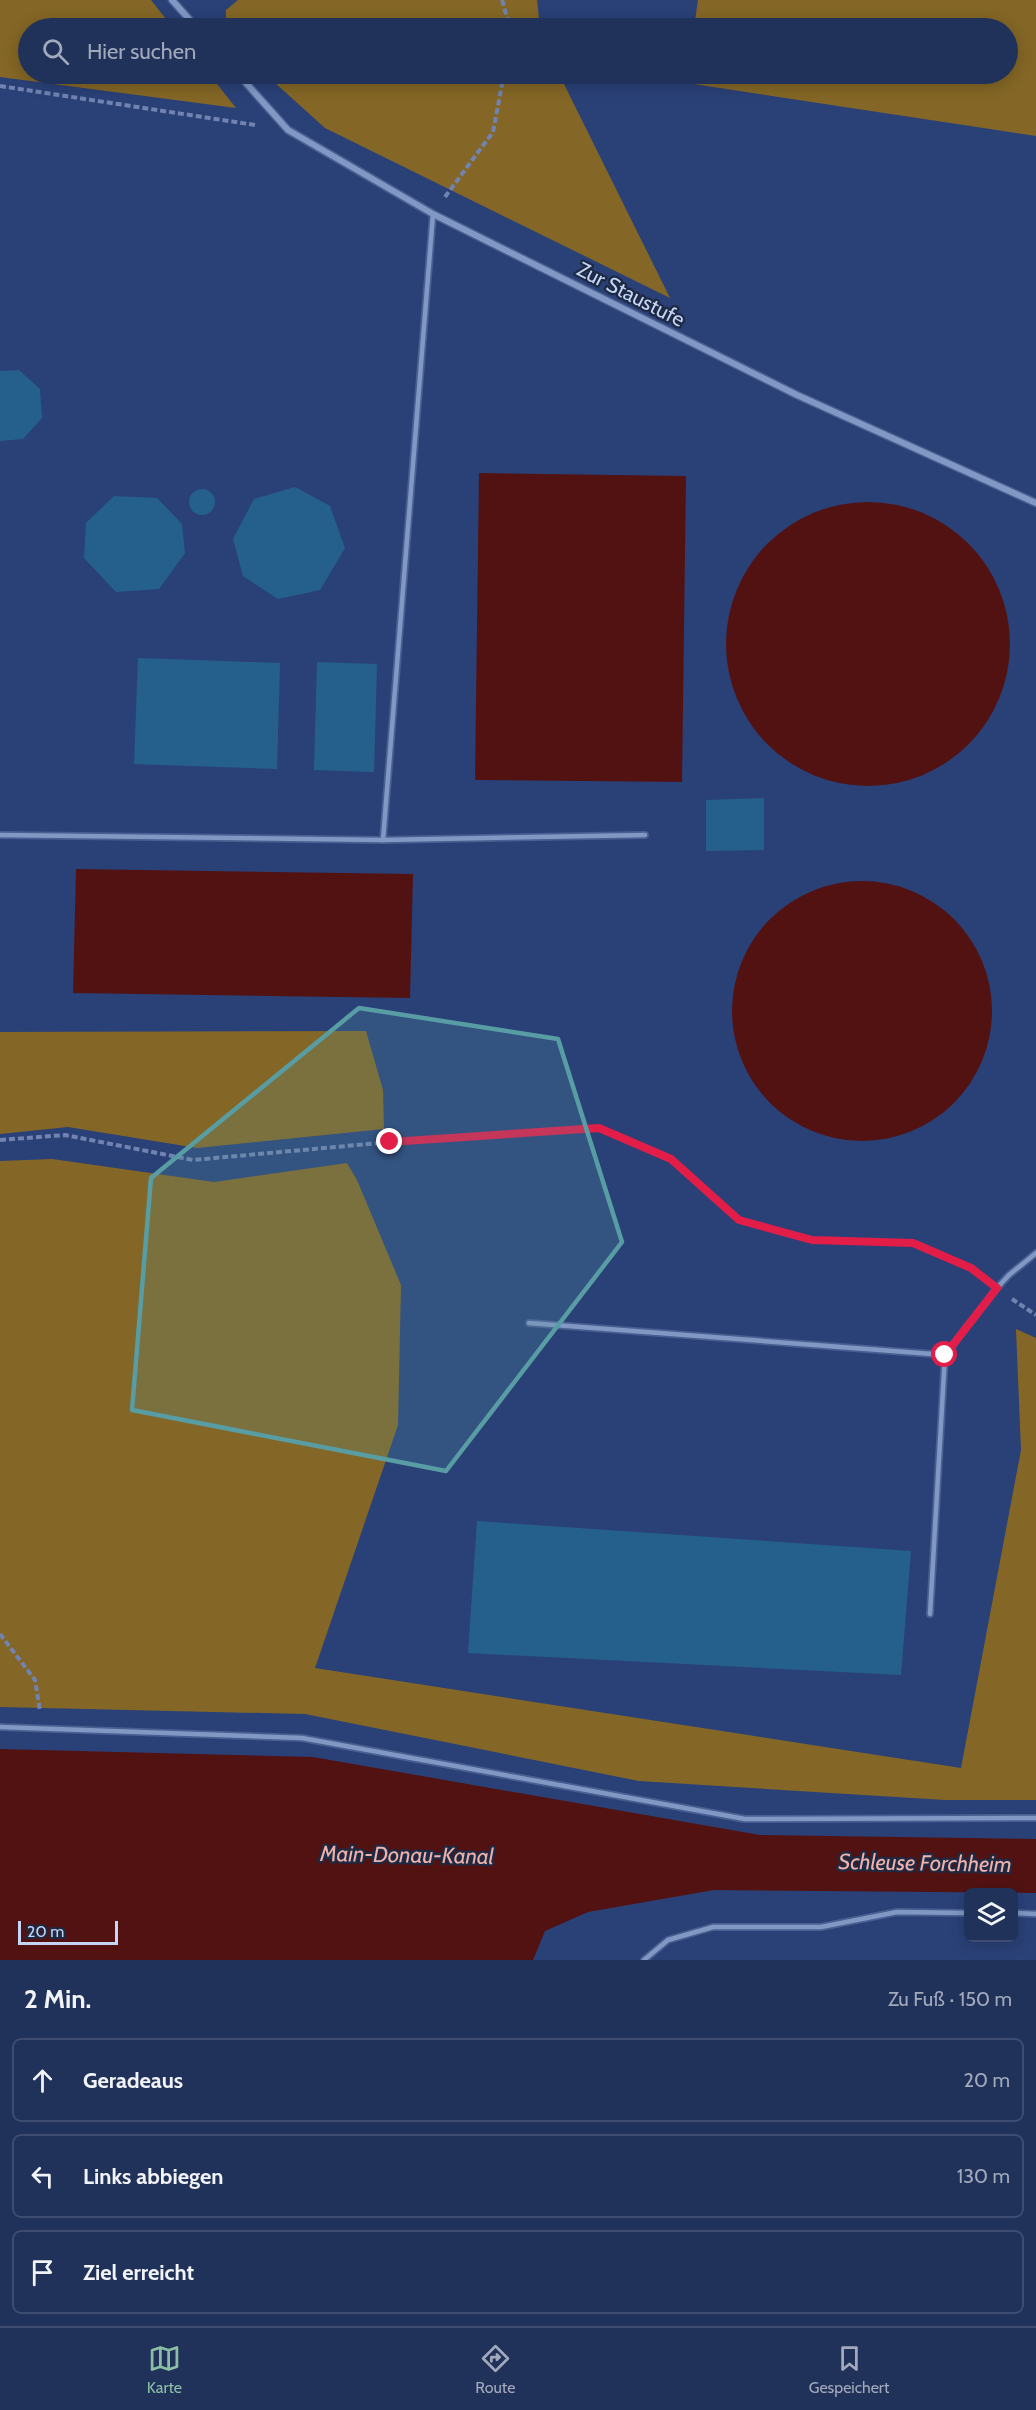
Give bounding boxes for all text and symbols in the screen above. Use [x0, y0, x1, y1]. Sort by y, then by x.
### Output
search box [18, 18, 1018, 84]
icon: search [39, 35, 72, 68]
text: Hier suchen [87, 38, 196, 65]
street label: Zur Staustufe [573, 256, 689, 332]
route end [376, 1128, 402, 1154]
route start [931, 1341, 957, 1367]
water label: Main-Donau-Kanal [319, 1840, 495, 1870]
water label: Schleuse Forchheim [838, 1848, 1012, 1878]
map controls [964, 1888, 1018, 1942]
button: layers [964, 1888, 1018, 1942]
scale bar [18, 1918, 118, 1946]
text: 20 m [27, 1922, 64, 1941]
text: 2 Min. [24, 1983, 91, 2015]
text: Zu Fuß · 150 m [888, 1987, 1012, 2011]
icon: ahead [26, 2064, 59, 2097]
text: Geradeaus [83, 2067, 183, 2094]
text: 20 m [964, 2068, 1010, 2092]
icon: left [26, 2160, 59, 2193]
text: Links abbiegen [83, 2163, 223, 2190]
text: 130 m [957, 2164, 1010, 2188]
icon: arrive [26, 2256, 59, 2289]
text: Ziel erreicht [83, 2259, 194, 2286]
tab: Karte [147, 2342, 182, 2397]
tab: Route [475, 2342, 515, 2397]
tab: Gespeichert [809, 2342, 889, 2397]

